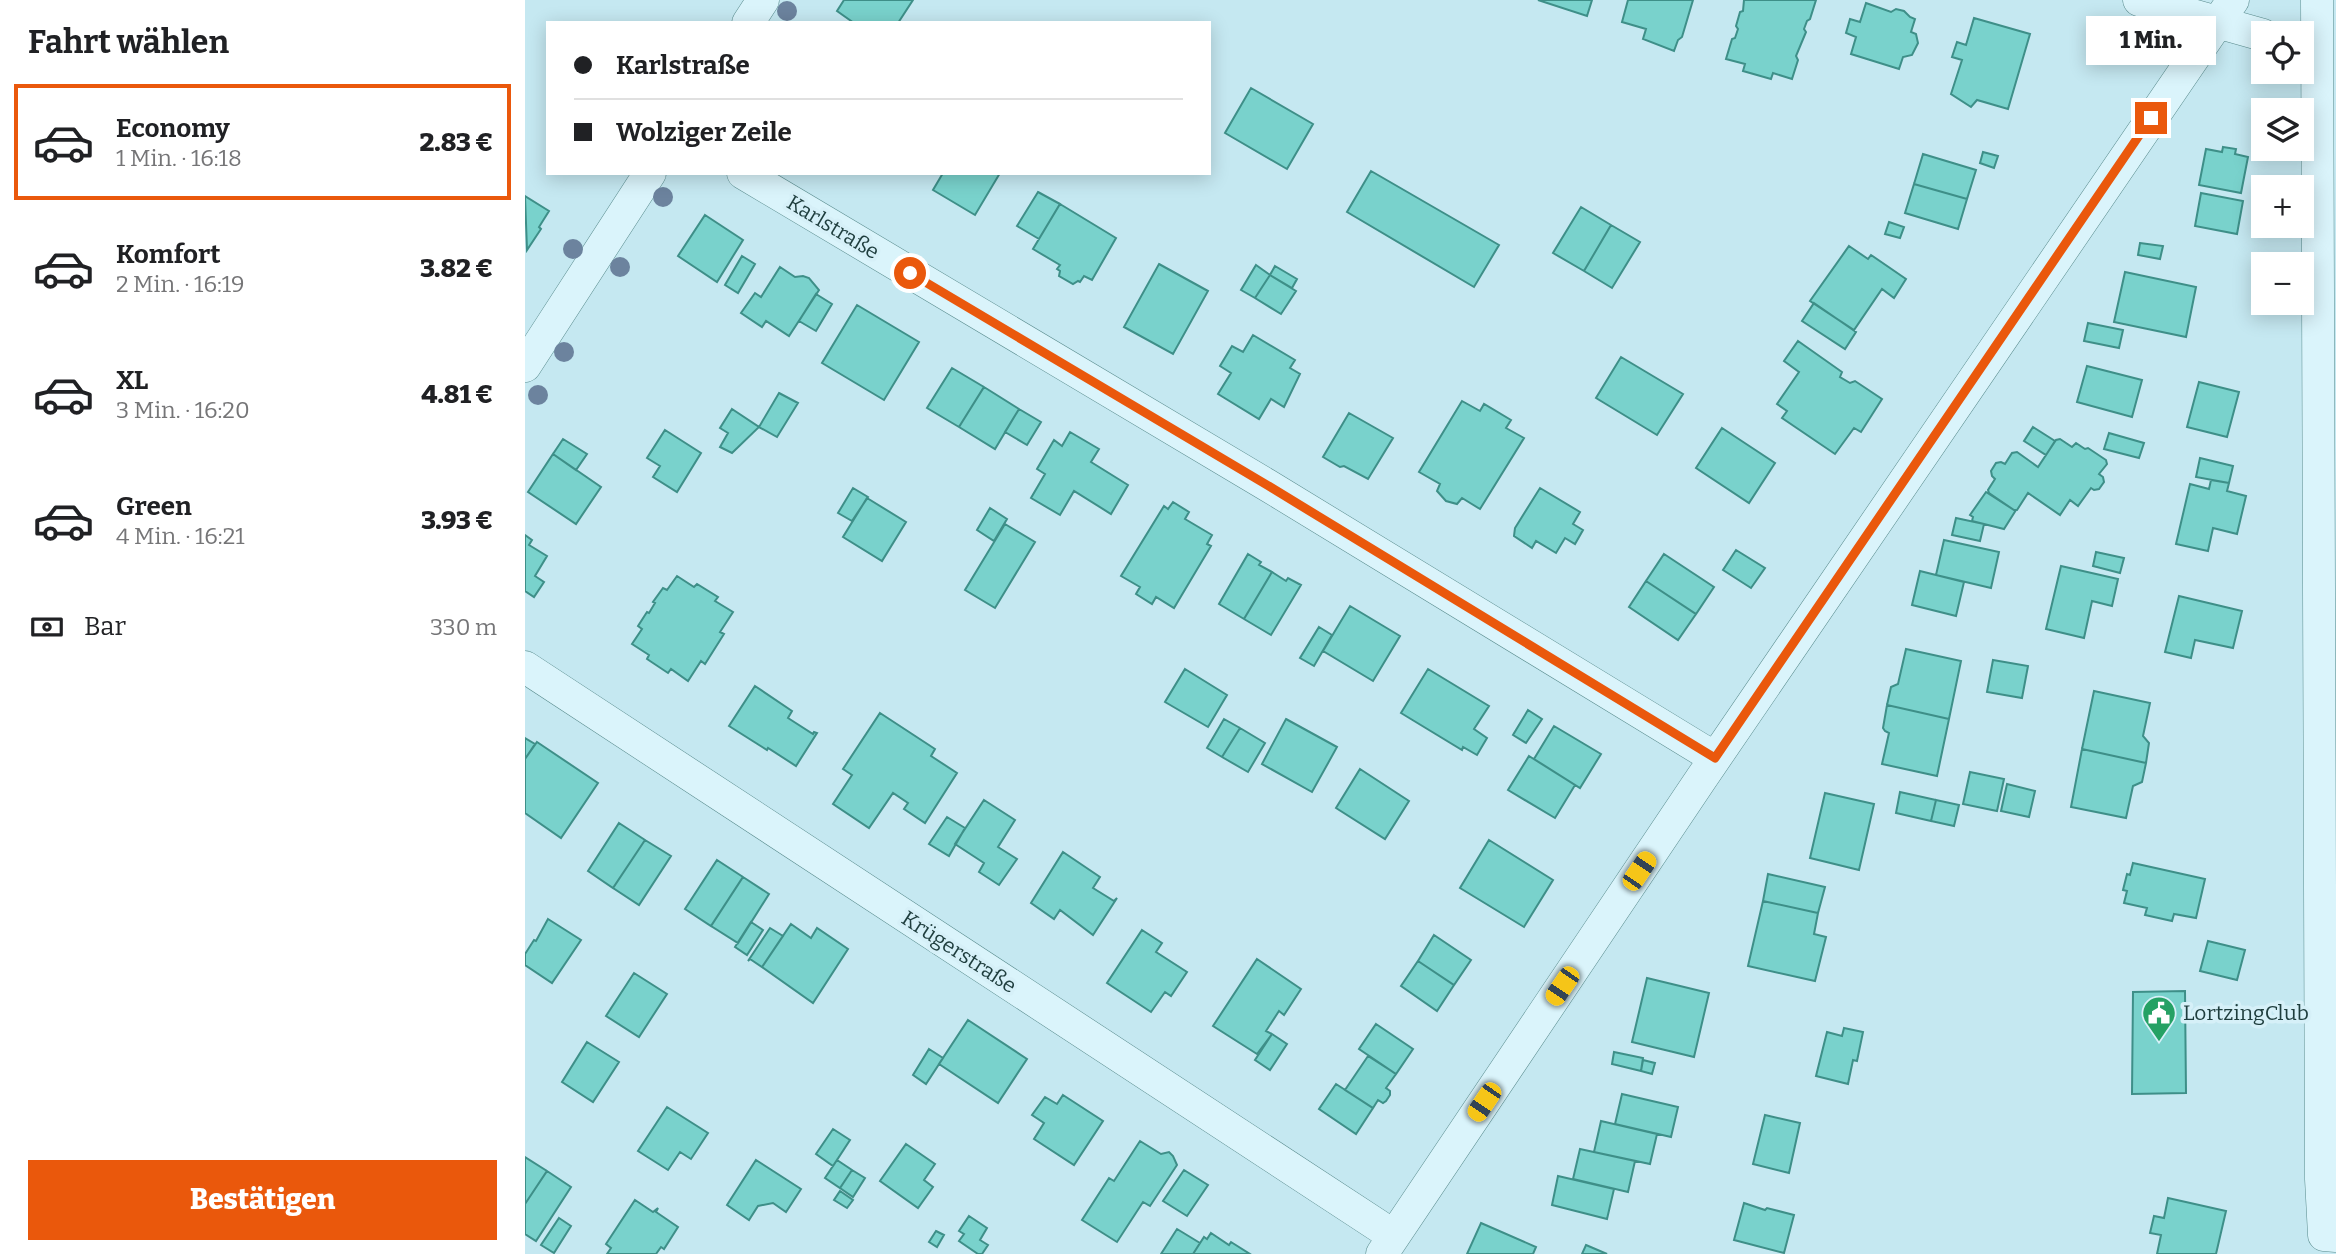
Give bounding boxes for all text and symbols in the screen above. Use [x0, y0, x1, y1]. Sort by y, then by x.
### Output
callout: 1 Min. [2086, 17, 2216, 66]
map controls [2251, 21, 2314, 315]
button: locate [2251, 21, 2314, 84]
text: Fahrt wählen [28, 23, 229, 61]
text: 1 Min. [2120, 26, 2182, 54]
text: Karlstraße [616, 50, 750, 81]
button: layers [2251, 98, 2314, 161]
route end [2135, 102, 2167, 134]
icon: car [32, 111, 95, 174]
text: Economy [116, 113, 230, 144]
text: Wolziger Zeile [616, 117, 792, 148]
text: 2.83 € [419, 127, 493, 158]
text: 1 Min. · 16:18 [116, 144, 242, 172]
button: + [2251, 175, 2314, 238]
street label: Karlstraße [782, 189, 884, 265]
icon: car [32, 237, 95, 300]
text: Komfort [116, 239, 221, 270]
button: − [2251, 252, 2314, 315]
text: 3.82 € [420, 253, 493, 284]
route start [894, 257, 926, 289]
text: 2 Min. · 16:19 [116, 270, 245, 298]
icon: car [32, 363, 95, 426]
text: XL [116, 365, 148, 396]
text: 4.81 € [421, 379, 493, 410]
text: 3 Min. · 16:20 [116, 396, 250, 424]
icon: car [32, 489, 95, 552]
text: Green [116, 491, 192, 522]
text: 3.93 € [421, 505, 493, 536]
text: 4 Min. · 16:21 [116, 522, 245, 550]
icon: cash [28, 608, 66, 646]
text: Bar [84, 611, 126, 642]
text: 330 m [430, 613, 497, 641]
car [1619, 848, 1660, 894]
street label: Krügerstraße [897, 905, 1021, 999]
car [1542, 963, 1583, 1009]
public building icon: LortzingClub [2140, 994, 2178, 1043]
place label: LortzingClub [2183, 1000, 2309, 1026]
car [1464, 1079, 1505, 1125]
button: Bestätigen [28, 1160, 497, 1240]

